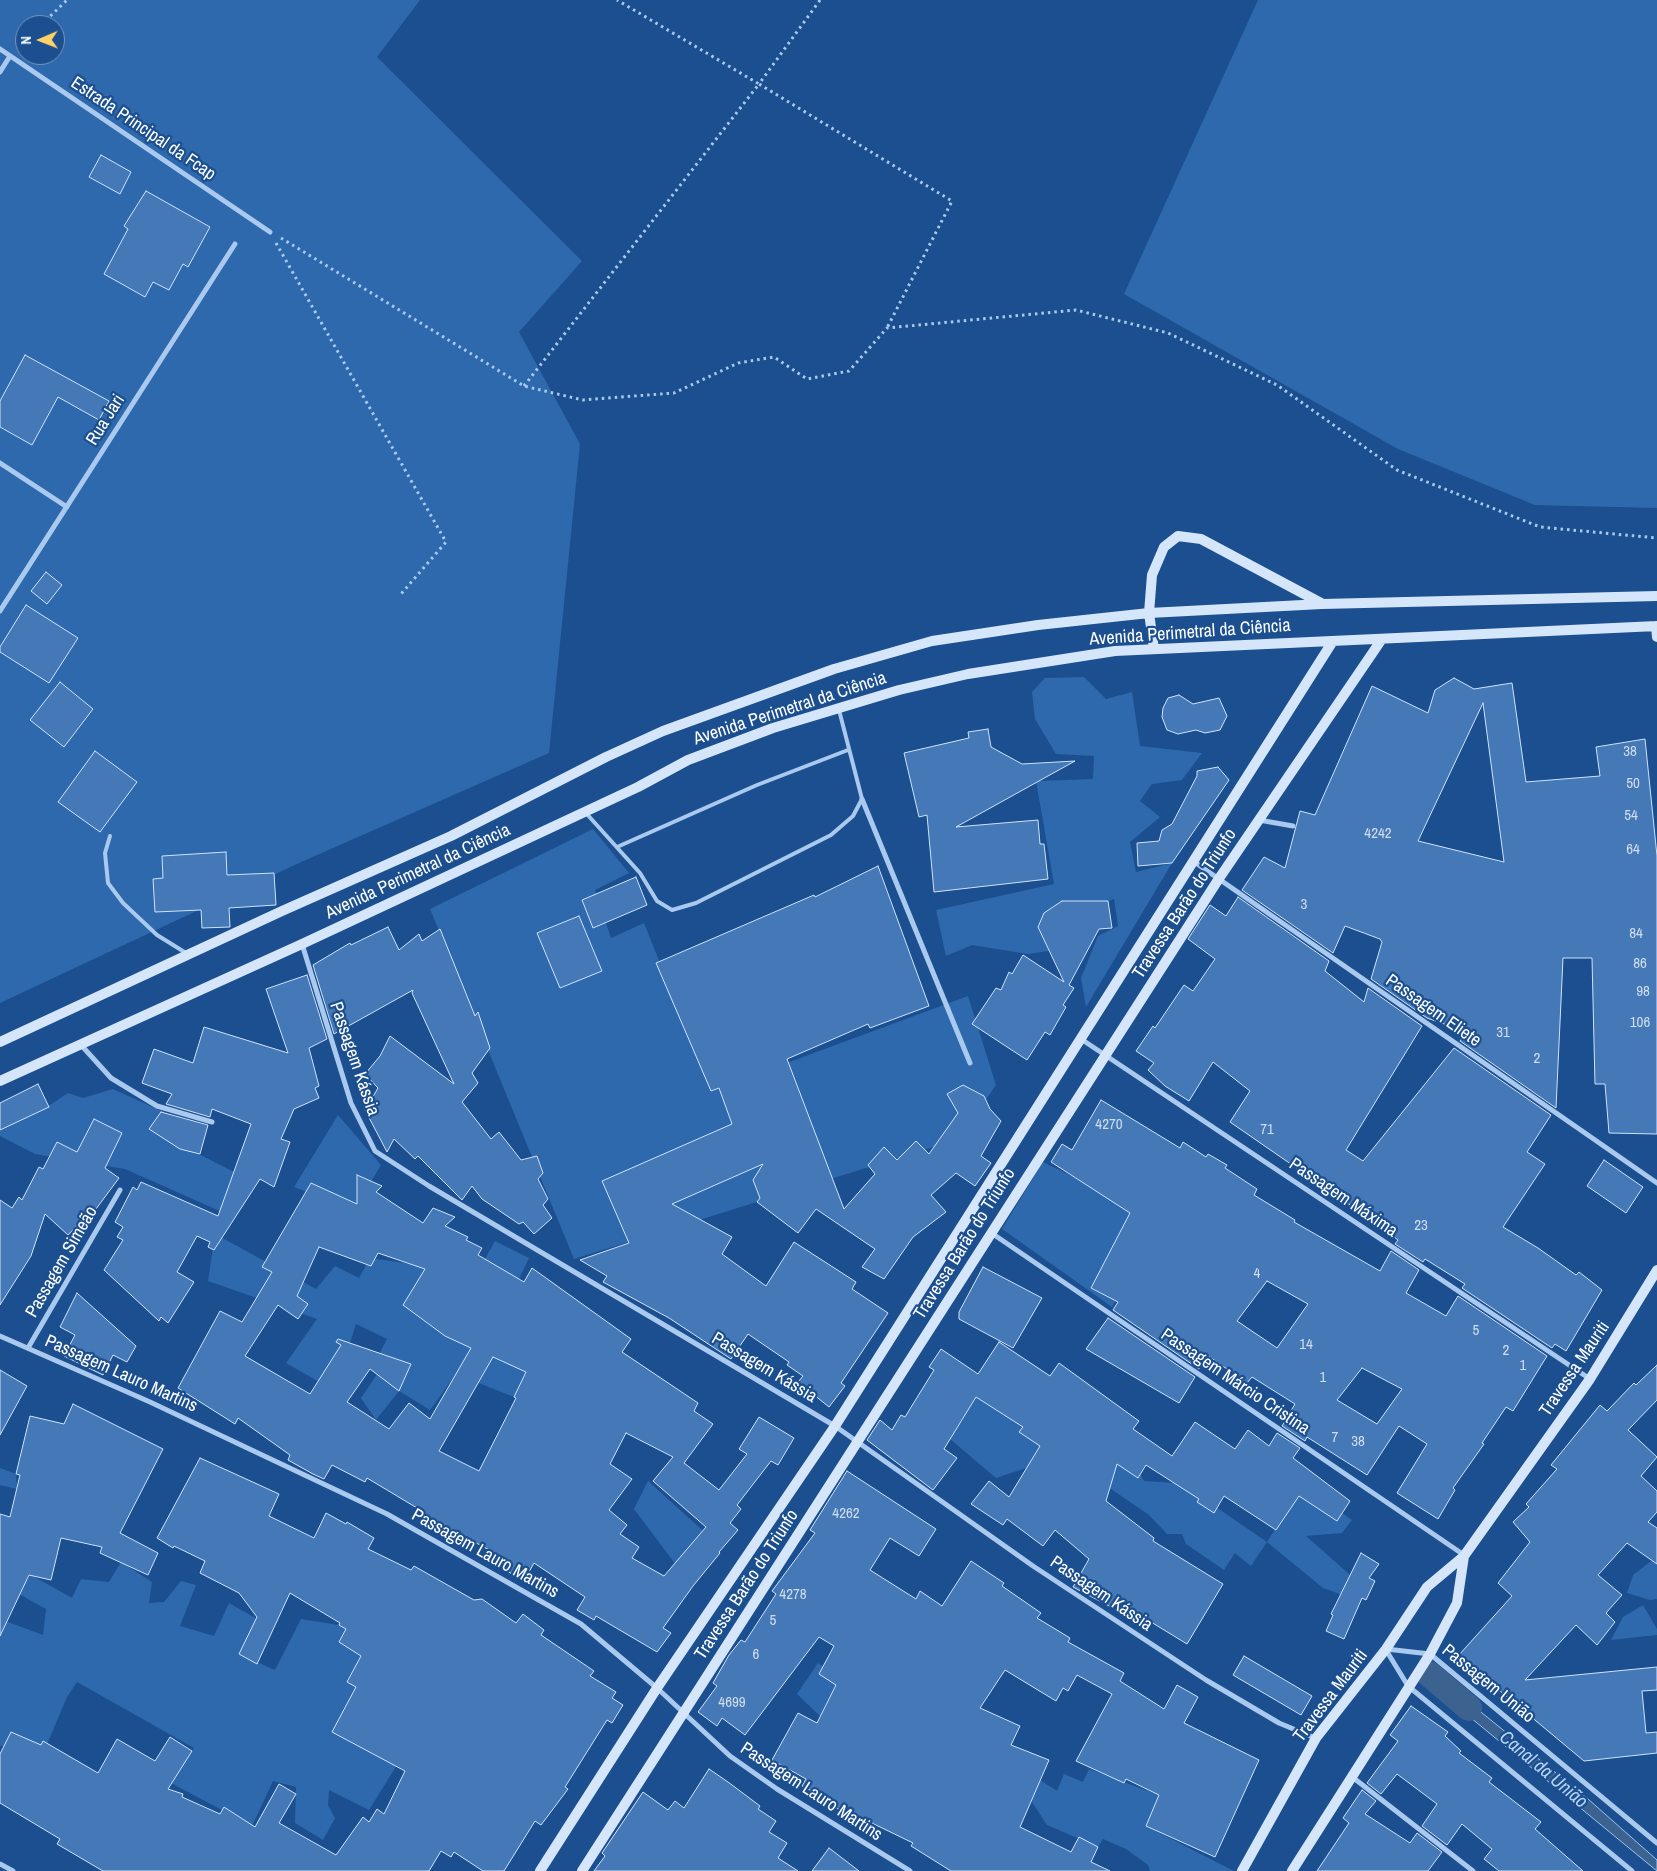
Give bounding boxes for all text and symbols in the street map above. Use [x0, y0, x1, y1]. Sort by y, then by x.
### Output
north arrow [15, 15, 65, 65]
text: N [17, 36, 35, 45]
street label: Estrada Principal da Fcap [67, 73, 219, 185]
street label: Rua Jari [82, 391, 130, 449]
street label: Avenida Perimetral da Ciência [1089, 615, 1291, 651]
street label: Avenida Perimetral da Ciência [691, 668, 889, 750]
house number: 38 [1623, 743, 1637, 761]
house number: 50 [1626, 775, 1640, 793]
house number: 54 [1624, 807, 1638, 825]
street label: Avenida Perimetral da Ciência [322, 820, 514, 924]
street label: Travessa Barão do Triunfo [1128, 825, 1242, 983]
house number: 4242 [1364, 825, 1392, 843]
house number: 64 [1626, 841, 1640, 859]
house number: 3 [1301, 896, 1307, 914]
house number: 84 [1629, 925, 1643, 943]
house number: 86 [1633, 955, 1647, 973]
street label: Passagem Eliete [1381, 970, 1485, 1052]
house number: 98 [1636, 983, 1650, 1001]
street label: Passagem Kássia [324, 999, 384, 1119]
house number: 106 [1630, 1014, 1650, 1032]
house number: 31 [1496, 1024, 1510, 1042]
house number: 2 [1534, 1050, 1540, 1068]
house number: 4270 [1095, 1116, 1123, 1134]
house number: 71 [1260, 1121, 1274, 1139]
street label: Passagem Máxima [1285, 1154, 1401, 1242]
street label: Travessa Barão do Triunfo [910, 1164, 1020, 1324]
street label: Passagem Simeão [21, 1203, 103, 1321]
house number: 23 [1414, 1217, 1428, 1235]
house number: 4 [1254, 1265, 1260, 1283]
street label: Travessa Mauriti [1535, 1317, 1615, 1421]
house number: 5 [1473, 1322, 1479, 1340]
street label: Passagem Márcio Cristina [1157, 1324, 1313, 1440]
street label: Passagem Kássia [707, 1328, 821, 1408]
street label: Passagem Lauro Martins [41, 1331, 201, 1417]
house number: 14 [1299, 1336, 1313, 1354]
house number: 2 [1503, 1342, 1509, 1360]
house number: 1 [1520, 1357, 1526, 1375]
house number: 1 [1320, 1369, 1326, 1387]
house number: 7 [1332, 1429, 1338, 1447]
house number: 38 [1351, 1433, 1365, 1451]
street label: Passagem Lauro Martins [408, 1505, 562, 1603]
house number: 4262 [832, 1505, 860, 1523]
street label: Travessa Barão do Triunfo [690, 1506, 804, 1664]
street label: Passagem Kássia [1046, 1552, 1156, 1636]
house number: 4278 [779, 1586, 807, 1604]
house number: 5 [770, 1612, 776, 1630]
street label: Passagem União [1437, 1640, 1539, 1728]
street label: Travessa Mauriti [1289, 1645, 1373, 1747]
house number: 6 [753, 1646, 759, 1664]
house number: 4699 [718, 1694, 746, 1712]
water label: Canal da União [1494, 1726, 1592, 1814]
street label: Passagem Lauro Martins [736, 1738, 886, 1846]

